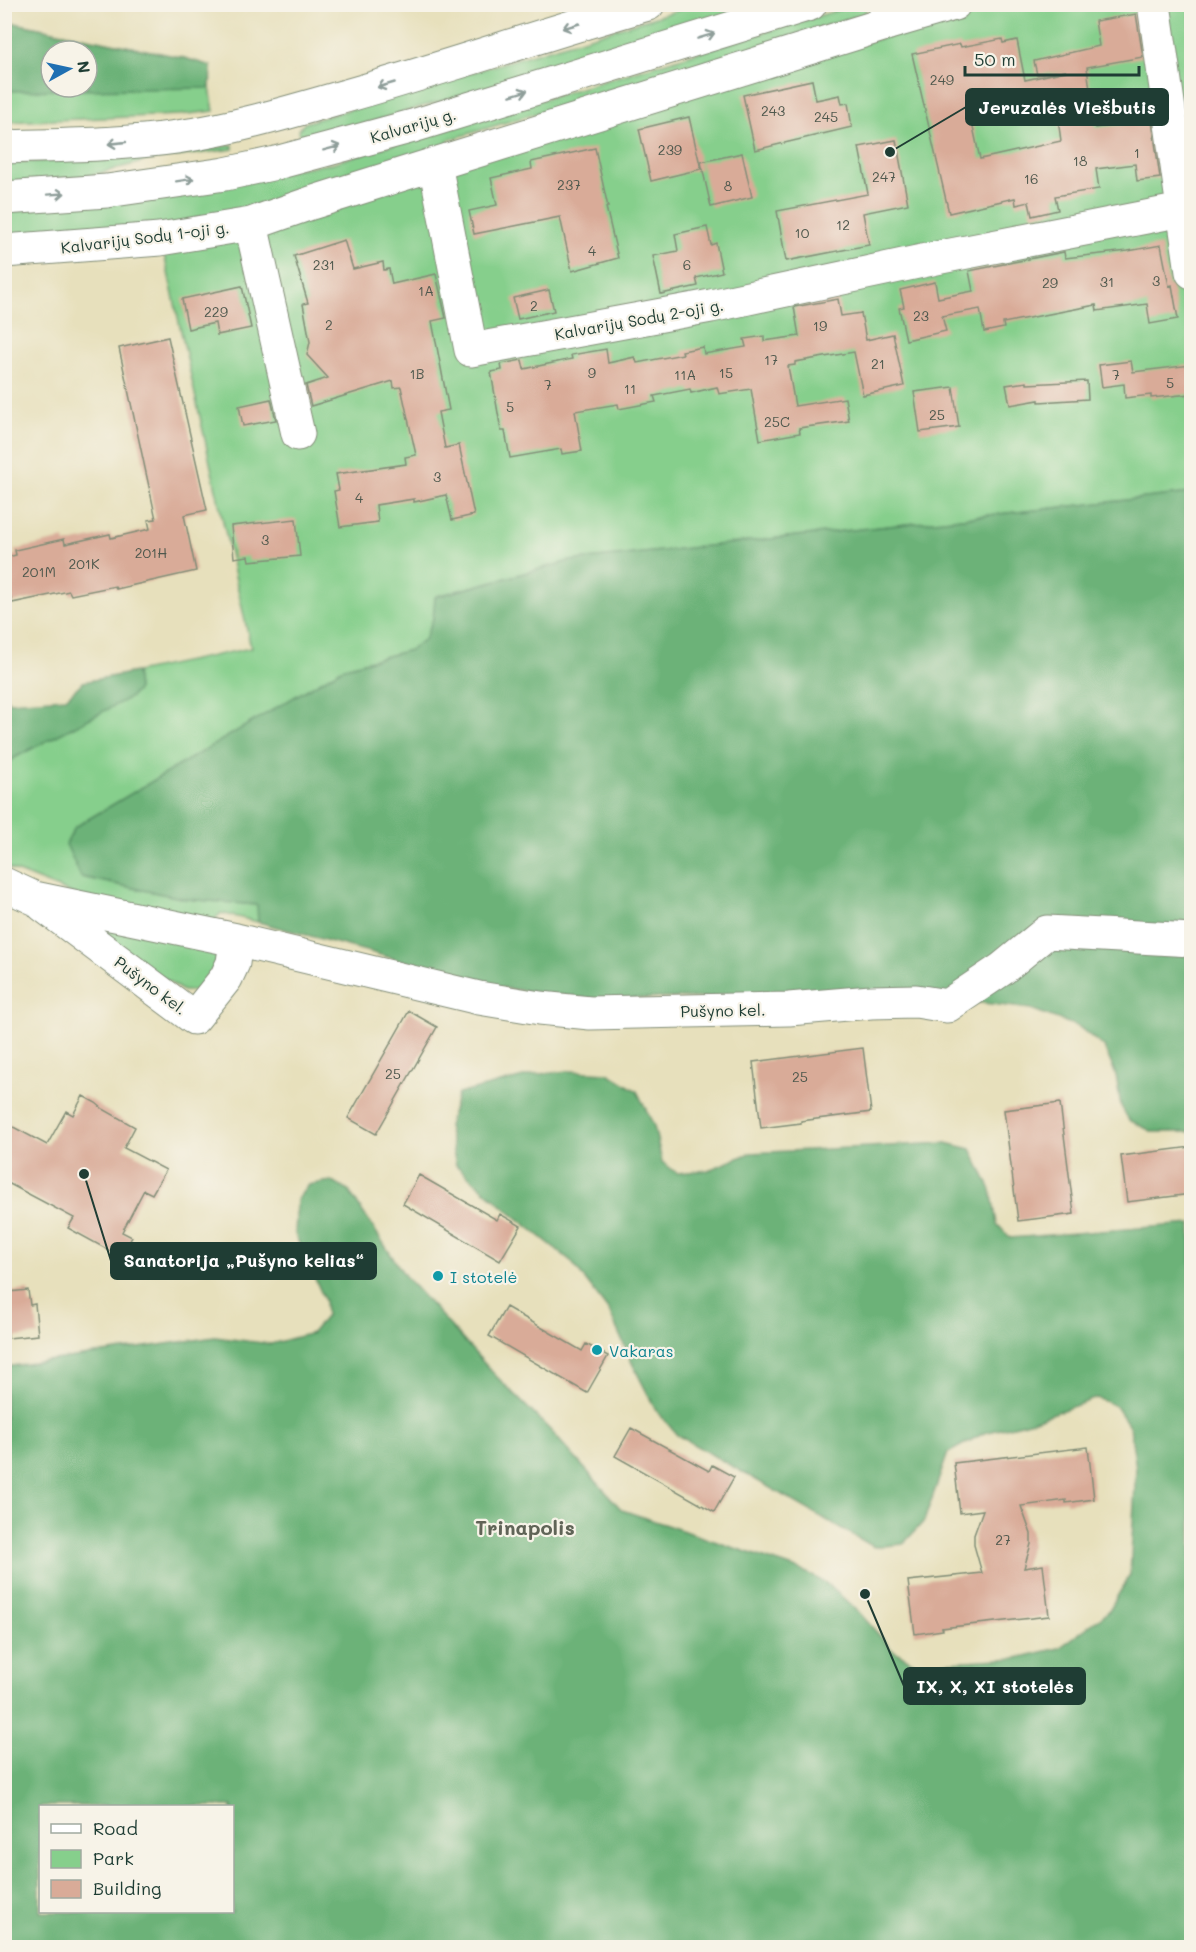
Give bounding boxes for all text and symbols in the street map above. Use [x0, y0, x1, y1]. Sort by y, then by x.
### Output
one-way arrow [562, 21, 581, 32]
one-way arrow [696, 30, 715, 41]
north arrow [39, 39, 99, 99]
scale bar [965, 39, 1139, 77]
text: 50 m [974, 47, 1016, 71]
text: N [73, 59, 96, 74]
house number: 249 [930, 70, 954, 89]
one-way arrow [376, 80, 395, 91]
one-way arrow [509, 87, 528, 98]
callout: Jeruzalės Viešbutis [966, 89, 1168, 125]
text: Jeruzalės Viešbutis [978, 95, 1156, 119]
house number: 243 [761, 101, 785, 120]
street label: Kalvarijų g. [368, 103, 458, 147]
house number: 245 [814, 107, 838, 126]
one-way arrow [108, 138, 128, 149]
house number: 239 [658, 140, 682, 159]
one-way arrow [322, 142, 341, 153]
house number: 1 [1134, 143, 1140, 162]
house number: 18 [1073, 151, 1087, 170]
house number: 247 [872, 167, 896, 186]
house number: 16 [1024, 169, 1038, 188]
one-way arrow [175, 174, 195, 185]
house number: 237 [557, 175, 581, 194]
house number: 8 [724, 176, 732, 195]
one-way arrow [45, 189, 65, 200]
house number: 12 [836, 215, 850, 234]
street label: Kalvarijų Sodų 1-oji g. [60, 216, 230, 258]
house number: 10 [795, 223, 810, 242]
house number: 4 [588, 241, 597, 260]
house number: 231 [313, 255, 335, 274]
house number: 6 [683, 255, 691, 274]
house number: 3 [1152, 271, 1160, 290]
house number: 31 [1100, 272, 1114, 291]
house number: 29 [1042, 273, 1058, 292]
house number: 1A [418, 281, 434, 300]
street label: Kalvarijų Sodų 2-oji g. [553, 294, 725, 344]
house number: 2 [530, 296, 538, 315]
house number: 229 [204, 302, 228, 321]
house number: 23 [913, 306, 929, 325]
house number: 2 [325, 315, 333, 334]
house number: 19 [813, 316, 827, 335]
house number: 17 [764, 350, 778, 369]
house number: 21 [871, 354, 885, 373]
house number: 9 [588, 363, 596, 382]
house number: 15 [719, 363, 733, 382]
house number: 1B [410, 364, 424, 383]
house number: 11A [674, 365, 696, 384]
house number: 7 [1112, 365, 1120, 384]
house number: 5 [1166, 373, 1174, 392]
house number: 7 [544, 375, 552, 394]
house number: 11 [624, 379, 636, 398]
house number: 5 [506, 397, 514, 416]
house number: 25 [929, 405, 945, 424]
house number: 25C [764, 412, 790, 431]
house number: 3 [433, 467, 441, 486]
house number: 4 [355, 488, 364, 507]
house number: 3 [261, 530, 269, 549]
house number: 201H [135, 543, 167, 562]
house number: 201K [68, 554, 100, 573]
house number: 201M [22, 562, 56, 581]
street label: Pušyno kel. [111, 951, 191, 1019]
street label: Pušyno kel. [680, 999, 766, 1021]
house number: 25 [385, 1064, 401, 1083]
house number: 25 [792, 1067, 808, 1086]
callout: Sanatorija „Pušyno kelias“ [111, 1243, 376, 1279]
text: Sanatorija „Pušyno kelias“ [124, 1248, 364, 1272]
place label: I stotelė [450, 1266, 517, 1287]
marker: I stotelė [431, 1269, 445, 1283]
place label: Vakaras [609, 1340, 674, 1361]
marker: Vakaras [590, 1343, 604, 1357]
district label: Trinapolis [475, 1514, 575, 1540]
house number: 27 [995, 1530, 1011, 1549]
callout: IX, X, XI stotelės [904, 1668, 1085, 1704]
text: IX, X, XI stotelės [916, 1674, 1074, 1698]
legend [39, 1805, 234, 1913]
text: Road [93, 1816, 138, 1840]
text: Park [93, 1846, 134, 1870]
text: Building [93, 1876, 161, 1900]

